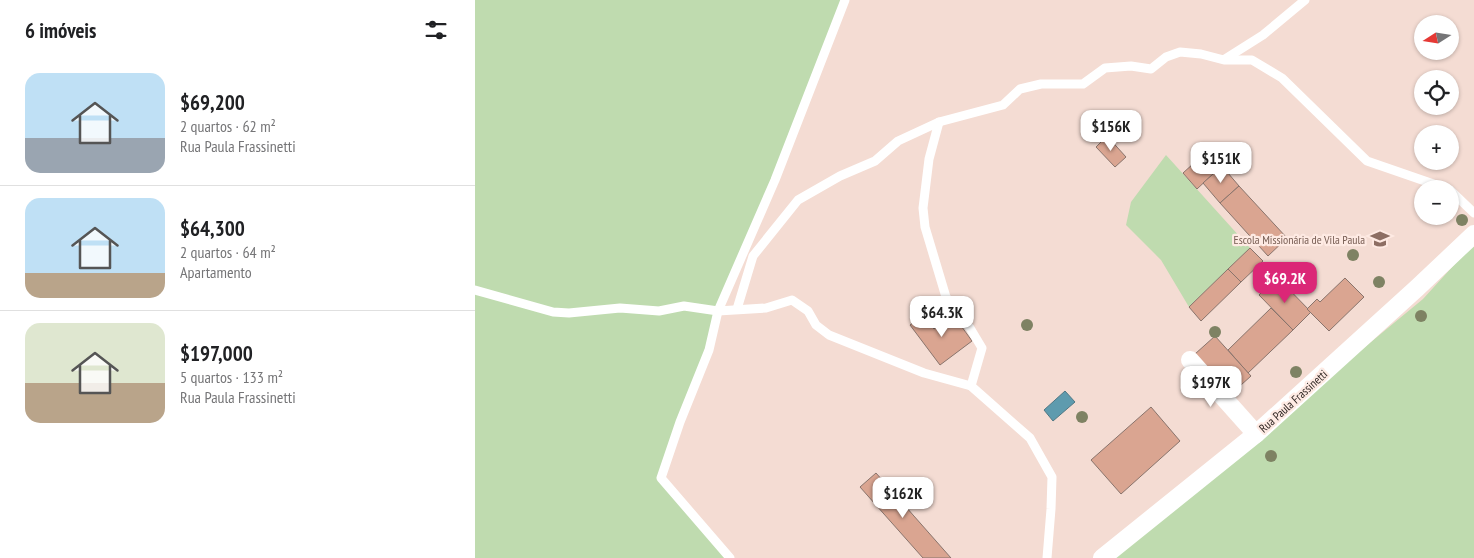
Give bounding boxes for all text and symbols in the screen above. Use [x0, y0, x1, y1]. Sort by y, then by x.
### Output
north arrow [1414, 15, 1459, 60]
map controls [1414, 15, 1459, 225]
icon: filters [422, 16, 450, 44]
text: 6 imóveis [25, 17, 96, 44]
button: locate [1414, 70, 1459, 115]
text: $69,200 [180, 89, 245, 116]
icon: home [65, 93, 125, 153]
pin: $156K [1076, 110, 1146, 152]
text: 2 quartos · 62 m² [180, 116, 276, 136]
text: $156K [1092, 116, 1130, 136]
button: + [1414, 125, 1459, 170]
text: Rua Paula Frassinetti [180, 136, 296, 156]
pin: $151K [1186, 142, 1256, 184]
text: $151K [1202, 148, 1240, 168]
button: − [1414, 180, 1459, 225]
text: $64,300 [180, 215, 245, 242]
icon: home [65, 218, 125, 278]
school or university icon: Escola Missionária de Vila Paula [1369, 228, 1391, 250]
place label: Escola Missionária de Vila Paula [1234, 232, 1365, 247]
text: 2 quartos · 64 m² [180, 242, 276, 262]
text: Apartamento [180, 262, 252, 282]
pin: $69.2K [1244, 262, 1326, 304]
text: $69.2K [1264, 268, 1306, 288]
pin: $64.3K [901, 296, 983, 338]
text: $64.3K [921, 302, 963, 322]
text: $197,000 [180, 340, 253, 367]
icon: home [65, 343, 125, 403]
pin: $197K [1176, 366, 1246, 408]
street label: Rua Paula Frassinetti [1256, 366, 1330, 436]
text: 5 quartos · 133 m² [180, 367, 283, 387]
text: $197K [1192, 372, 1230, 392]
text: Rua Paula Frassinetti [180, 387, 296, 407]
pin: $162K [868, 476, 938, 519]
text: $162K [884, 483, 922, 503]

